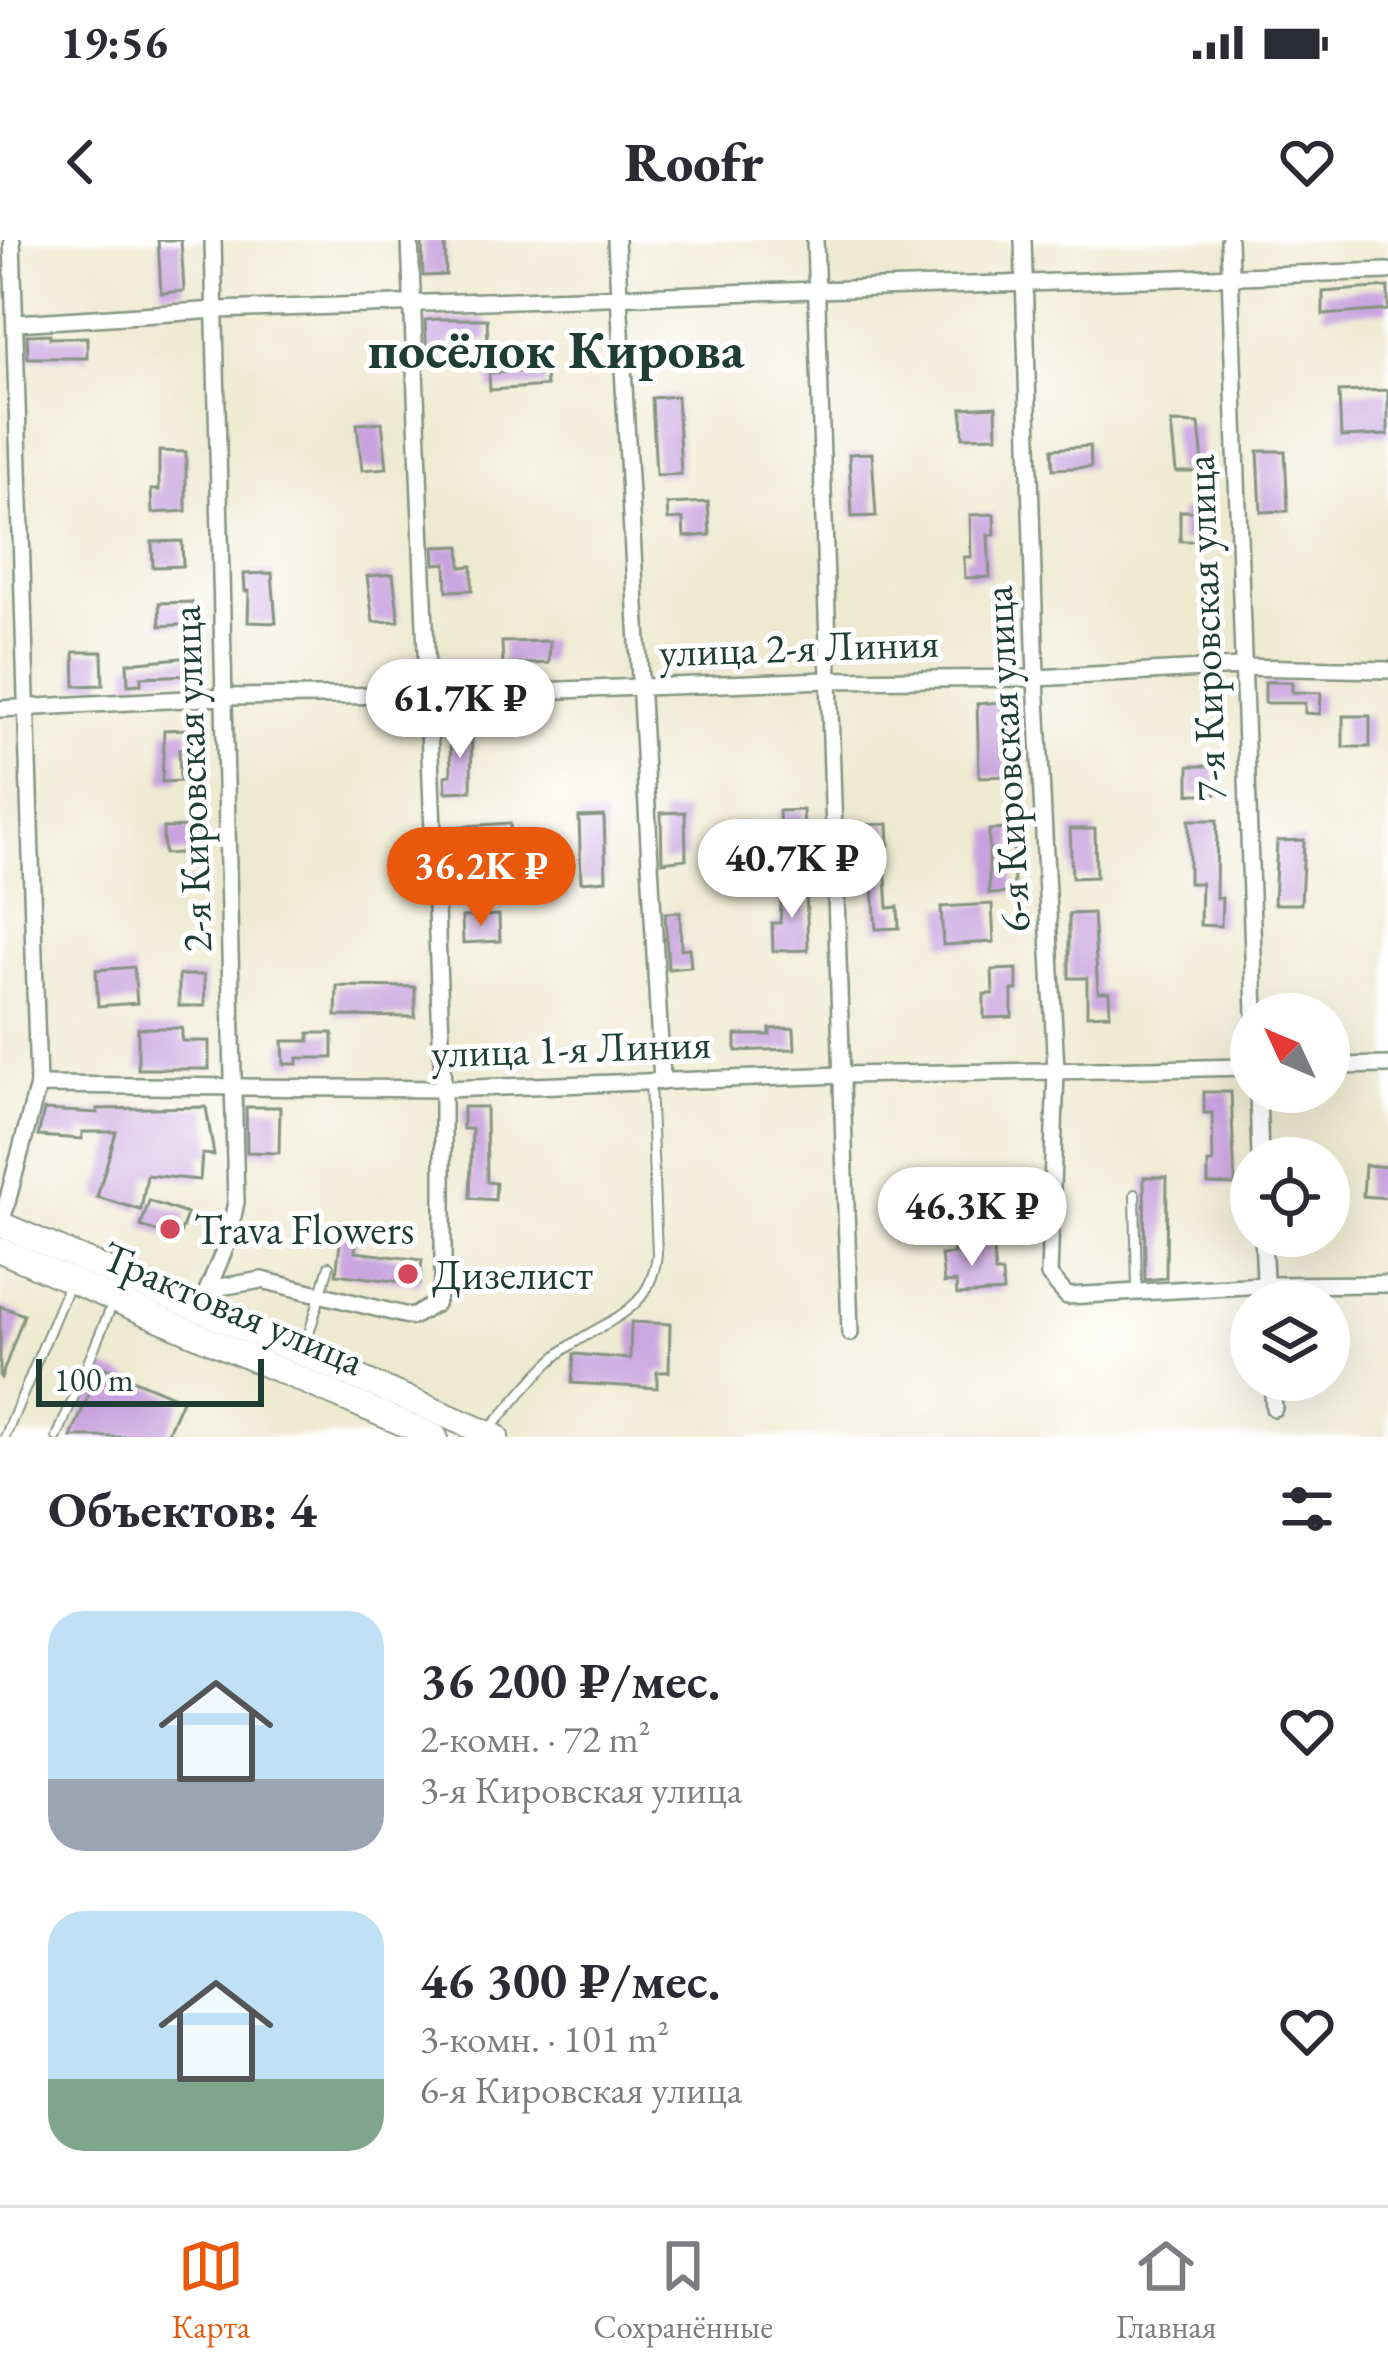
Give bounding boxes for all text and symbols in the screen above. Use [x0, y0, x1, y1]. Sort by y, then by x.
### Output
text: 19:56 [60, 13, 168, 71]
text: Roofr [624, 127, 764, 197]
icon: back [48, 129, 114, 195]
icon: heart [1274, 129, 1340, 195]
district label: посёлок Кирова [368, 314, 745, 384]
street label: 7-я Кировская улица [1171, 453, 1239, 802]
street label: 6-я Кировская улица [969, 584, 1043, 934]
street label: 2-я Кировская улица [157, 604, 225, 953]
street label: улица 2-я Линия [658, 615, 940, 679]
pin: 61.7K ₽ [349, 659, 571, 761]
text: 61.7K ₽ [393, 672, 527, 723]
pin: 40.7K ₽ [681, 819, 903, 921]
pin: 36.2K ₽ [370, 827, 592, 929]
text: 40.7K ₽ [725, 832, 859, 883]
text: 36.2K ₽ [414, 840, 548, 891]
north arrow [1230, 993, 1350, 1113]
map controls [1230, 993, 1350, 1401]
street label: улица 1-я Линия [430, 1016, 712, 1080]
button: locate [1230, 1137, 1350, 1257]
pin: 46.3K ₽ [861, 1167, 1083, 1269]
text: 46.3K ₽ [905, 1180, 1039, 1231]
place label: Trava Flowers [194, 1202, 414, 1257]
marker: Trava Flowers [157, 1216, 183, 1242]
street label: Трактовая улица [94, 1228, 373, 1388]
place label: Дизелист [432, 1247, 593, 1302]
marker: Дизелист [395, 1261, 421, 1287]
button: layers [1230, 1281, 1350, 1401]
scale bar [36, 1353, 264, 1406]
text: 100 m [54, 1358, 134, 1401]
text: Объектов: 4 [48, 1476, 317, 1542]
icon: filters [1274, 1476, 1340, 1542]
text: 36 200 ₽/мес. [420, 1647, 720, 1713]
icon: home [144, 1659, 288, 1803]
icon: heart [1274, 1698, 1340, 1764]
text: 2-комн. · 72 m² [420, 1713, 651, 1764]
text: 3-я Кировская улица [420, 1764, 742, 1815]
text: 46 300 ₽/мес. [420, 1947, 720, 2013]
icon: home [144, 1959, 288, 2103]
icon: heart [1274, 1998, 1340, 2064]
text: 3-комн. · 101 m² [420, 2013, 669, 2064]
text: 6-я Кировская улица [420, 2064, 742, 2115]
tab: Карта [171, 2233, 250, 2348]
tab: Сохранённые [593, 2233, 773, 2348]
tab: Главная [1116, 2233, 1217, 2348]

